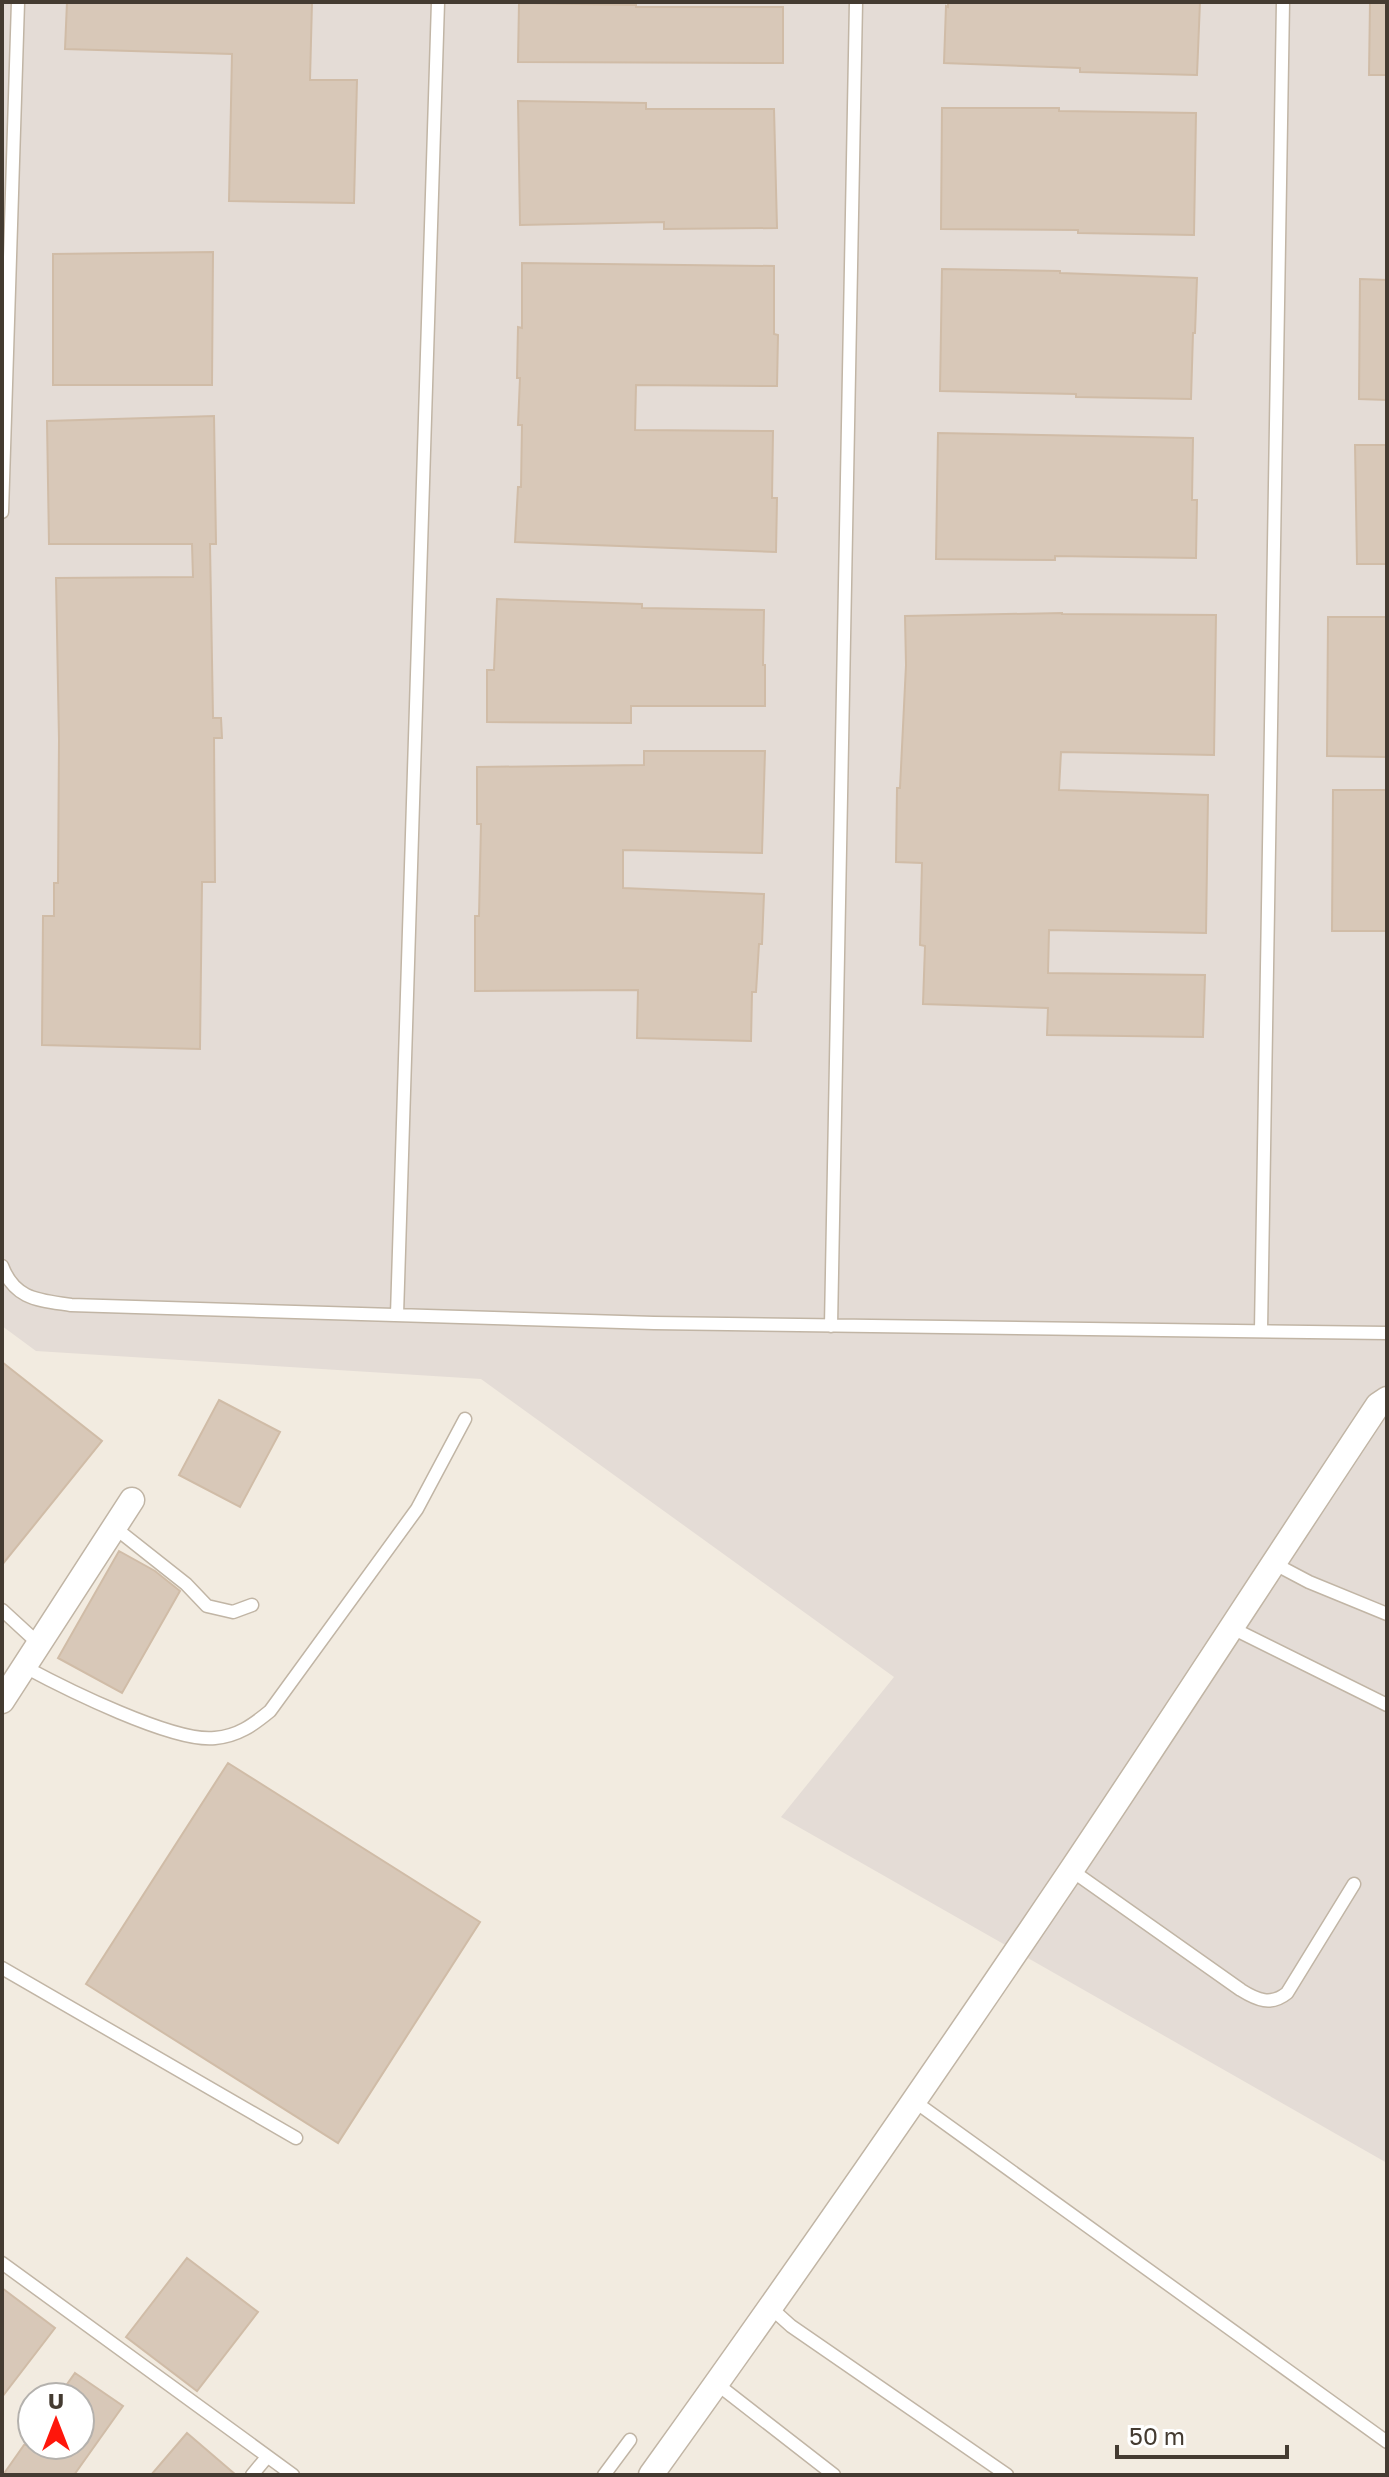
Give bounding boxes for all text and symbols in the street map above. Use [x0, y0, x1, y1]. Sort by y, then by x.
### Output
north arrow [16, 2381, 96, 2461]
text: U [48, 2387, 64, 2414]
scale bar [1117, 2409, 1287, 2459]
text: 50 m [1129, 2421, 1185, 2450]

